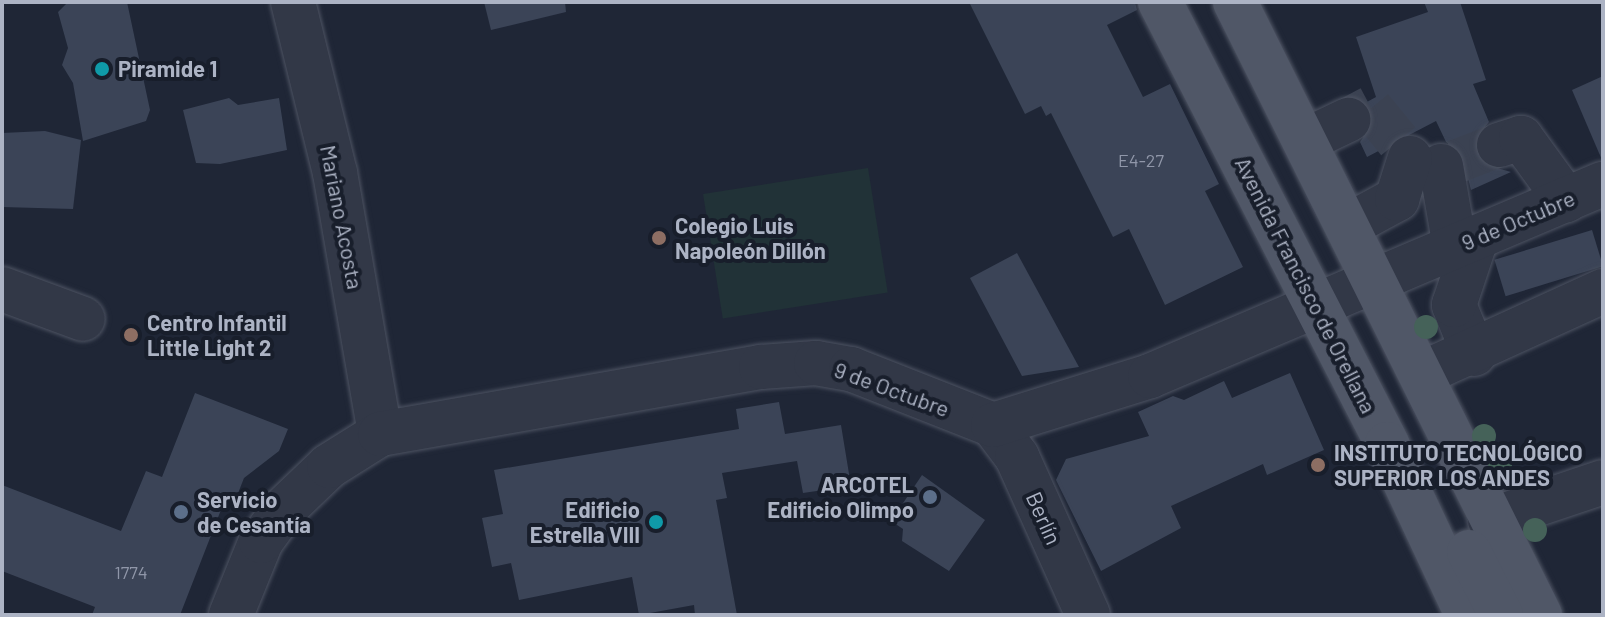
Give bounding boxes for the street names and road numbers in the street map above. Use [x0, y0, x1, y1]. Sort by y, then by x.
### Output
street label: Mariano Acosta [315, 143, 369, 291]
street label: Avenida Francisco de Orellana [1230, 152, 1382, 418]
street label: 9 de Octubre [1457, 184, 1579, 256]
street label: 9 de Octubre [831, 356, 953, 422]
street label: Berlín [1021, 487, 1067, 549]

